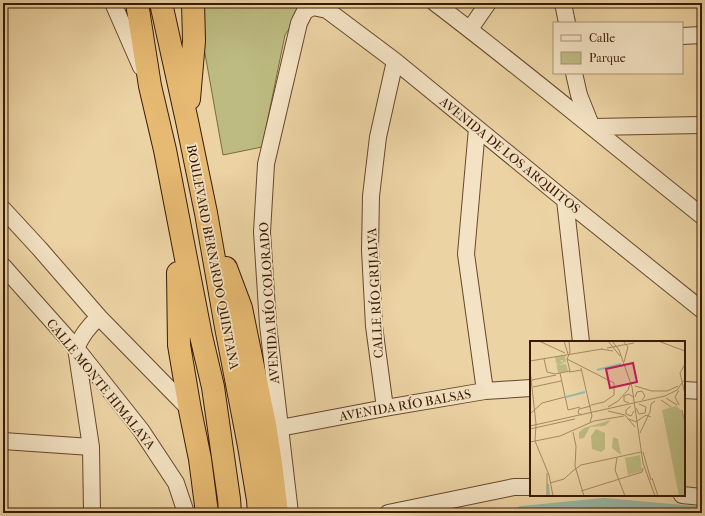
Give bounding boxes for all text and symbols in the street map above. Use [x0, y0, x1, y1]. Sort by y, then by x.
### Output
legend [553, 22, 683, 74]
text: Calle [589, 31, 615, 45]
text: Parque [589, 51, 626, 65]
street label: AVENIDA DE LOS ARQUITOS [436, 93, 583, 216]
street label: BOULEVARD BERNARDO QUINTANA [184, 143, 242, 371]
street label: AVENIDA RÍO COLORADO [256, 222, 282, 385]
street label: CALLE RÍO GRIJALVA [364, 227, 386, 359]
street label: CALLE MONTE HIMALAYA [44, 316, 159, 453]
inset map [530, 341, 685, 496]
street label: AVENIDA RÍO BALSAS [337, 386, 472, 424]

